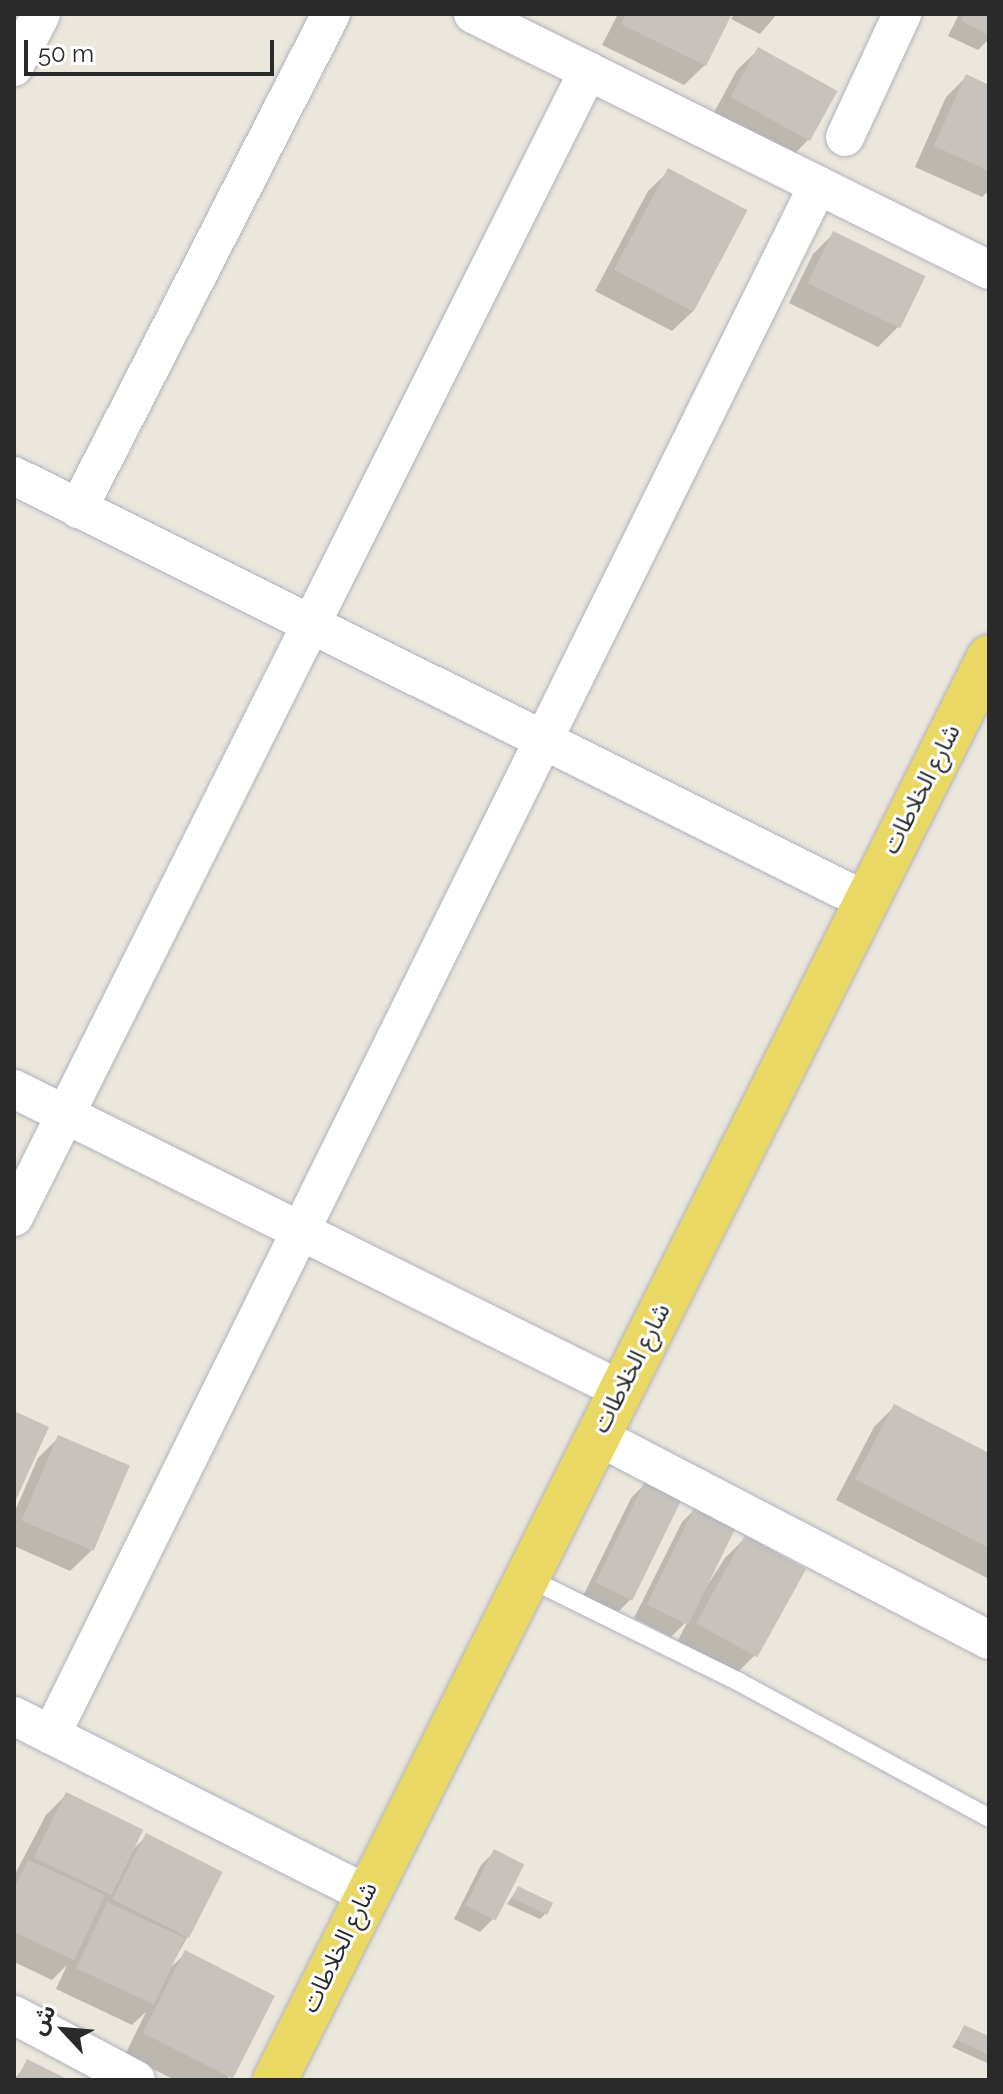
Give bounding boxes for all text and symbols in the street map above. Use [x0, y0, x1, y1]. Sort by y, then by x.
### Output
scale bar [28, 24, 278, 74]
text: 50 m [38, 39, 94, 68]
street label: شارع الخلاطات [876, 719, 966, 859]
street label: شارع الخلاطات [586, 1298, 676, 1438]
street label: شارع الخلاطات [295, 1877, 383, 2017]
north arrow [24, 1990, 104, 2070]
text: ش [24, 2000, 61, 2039]

